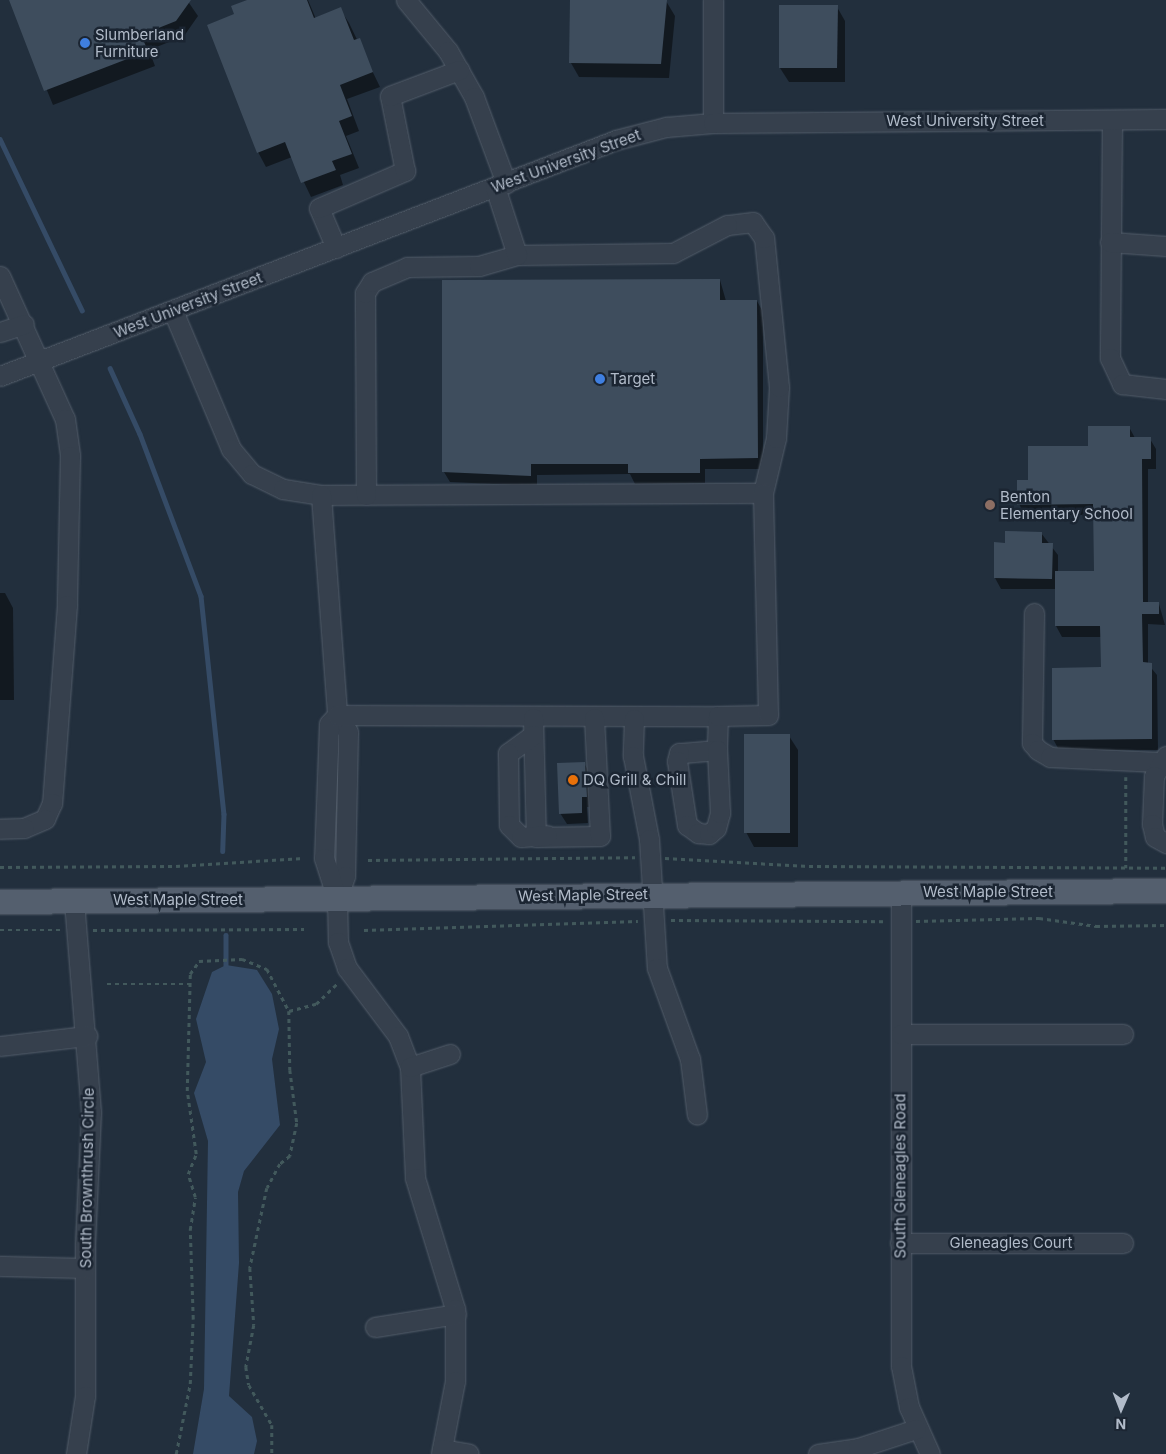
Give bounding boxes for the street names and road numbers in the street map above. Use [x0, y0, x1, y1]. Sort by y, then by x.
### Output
street label: West University Street [886, 112, 1044, 130]
street label: West University Street [489, 126, 643, 196]
street label: West University Street [111, 268, 265, 342]
street label: West Maple Street [923, 883, 1053, 901]
street label: West Maple Street [518, 885, 648, 905]
street label: West Maple Street [113, 891, 243, 909]
street label: South Brownthrush Circle [76, 1087, 98, 1269]
street label: South Gleneagles Road [891, 1093, 909, 1259]
street label: Gleneagles Court [949, 1234, 1073, 1252]

